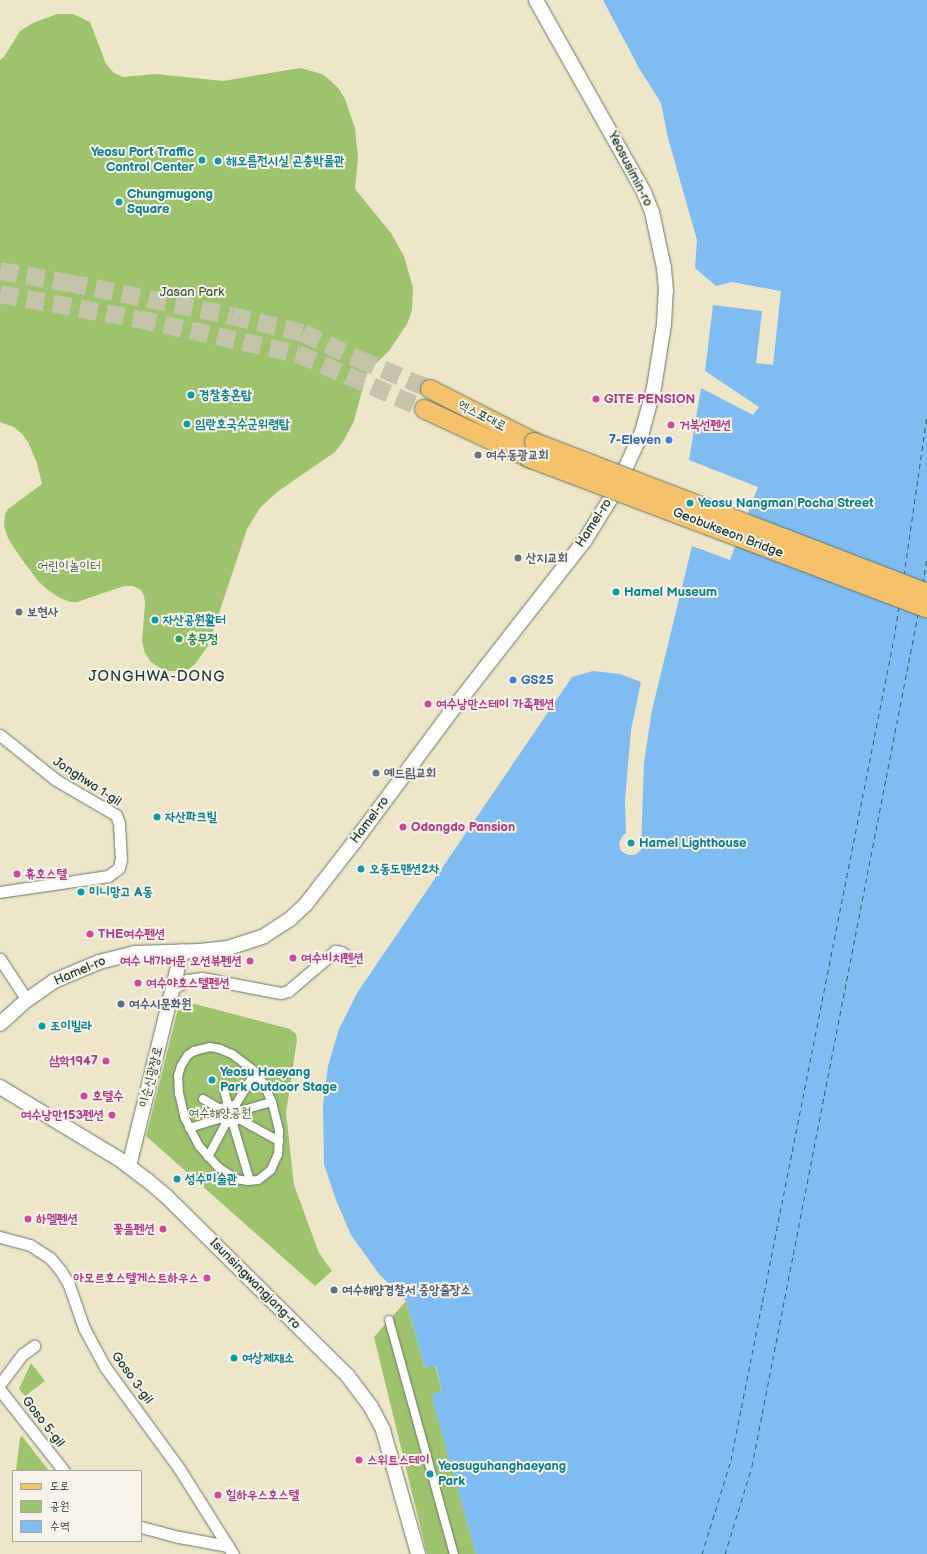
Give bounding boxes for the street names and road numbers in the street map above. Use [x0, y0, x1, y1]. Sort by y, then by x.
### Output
street label: Yeosusimin-ro [604, 129, 656, 209]
street label: 엑스포대로 [455, 397, 509, 435]
street label: Hamel-ro [573, 496, 615, 550]
street label: Geobukseon Bridge [670, 505, 786, 561]
street label: Jonghwa 1-gil [50, 754, 124, 810]
street label: Hamel-ro [347, 793, 393, 847]
street label: Hamel-ro [52, 953, 108, 989]
street label: 이순신광장로 [136, 1045, 166, 1109]
street label: Isunsingwangjang-ro [206, 1235, 304, 1333]
street label: Goso 3-gil [108, 1349, 156, 1407]
street label: Goso 5-gil [18, 1394, 68, 1450]

